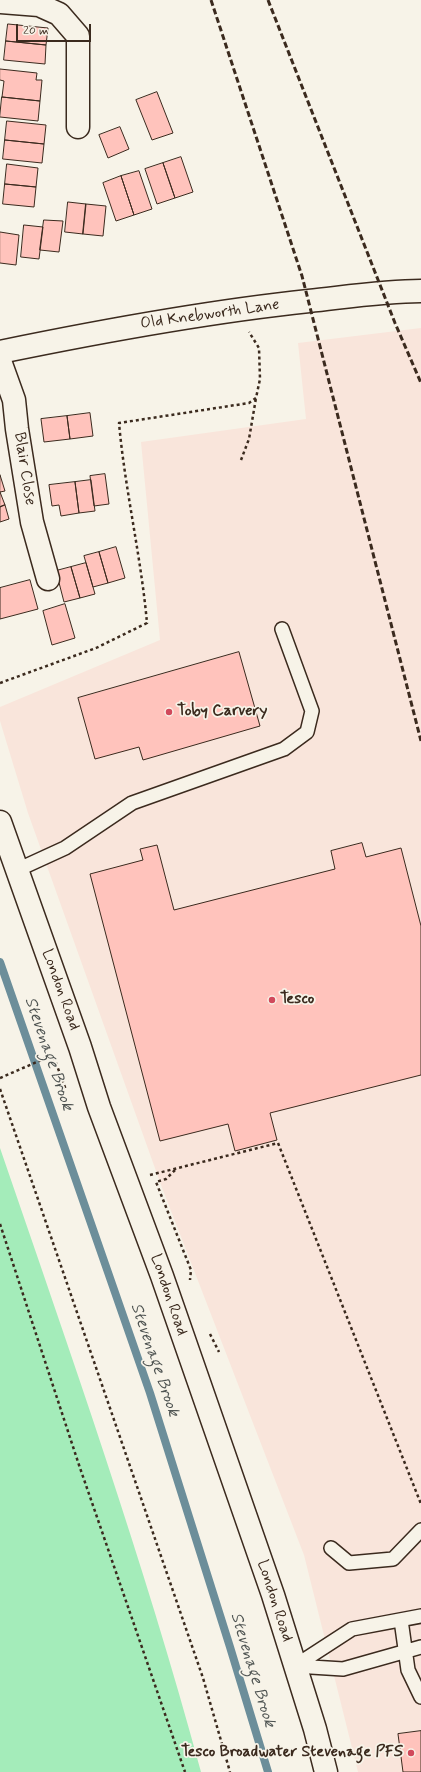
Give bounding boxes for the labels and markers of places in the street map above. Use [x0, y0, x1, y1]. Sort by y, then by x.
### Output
place label: Toby Carvery [177, 702, 267, 722]
marker: Toby Carvery [164, 707, 174, 717]
place label: Tesco [280, 990, 314, 1010]
marker: Tesco [267, 995, 277, 1005]
place label: Tesco Broadwater Stevenage PFS [181, 1743, 403, 1763]
marker: Tesco Broadwater Stevenage PFS [406, 1748, 416, 1758]

